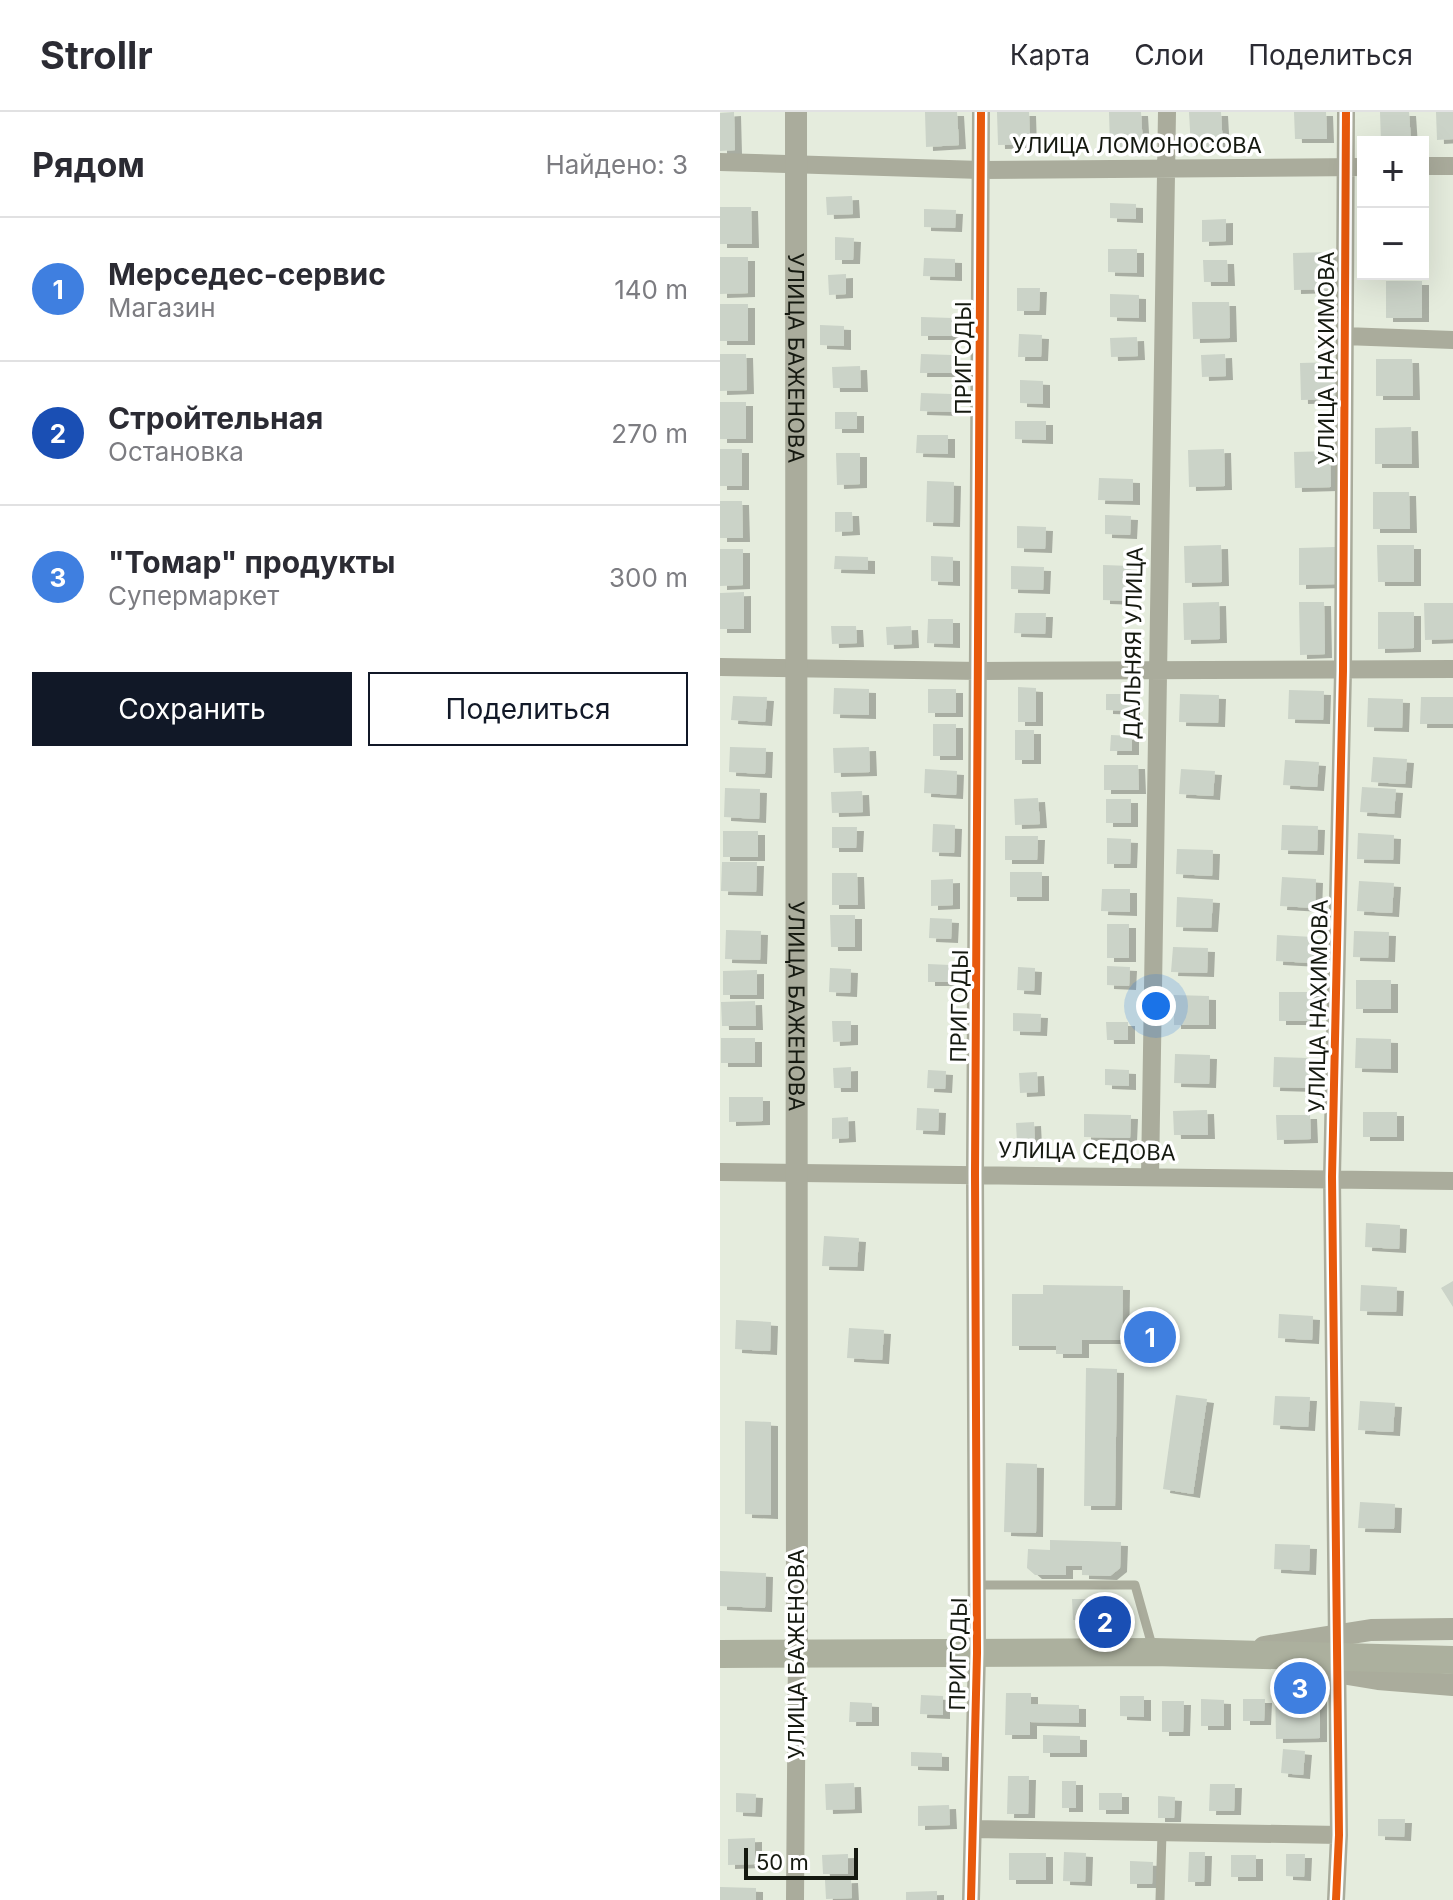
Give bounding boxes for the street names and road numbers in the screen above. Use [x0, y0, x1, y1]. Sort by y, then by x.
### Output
street label: УЛИЦА ЛОМОНОСОВА [1012, 132, 1262, 158]
street label: УЛИЦА НАХИМОВА [1313, 251, 1339, 465]
street label: УЛИЦА БАЖЕНОВА [783, 253, 809, 463]
street label: ПРИГОДЫ [950, 301, 976, 415]
street label: ДАЛЬНЯЯ УЛИЦА [1118, 546, 1148, 740]
street label: УЛИЦА НАХИМОВА [1303, 899, 1333, 1113]
street label: УЛИЦА БАЖЕНОВА [784, 901, 810, 1111]
street label: ПРИГОДЫ [945, 949, 973, 1063]
street label: УЛИЦА СЕДОВА [998, 1136, 1176, 1166]
street label: УЛИЦА БАЖЕНОВА [783, 1549, 809, 1759]
street label: ПРИГОДЫ [944, 1597, 972, 1711]

